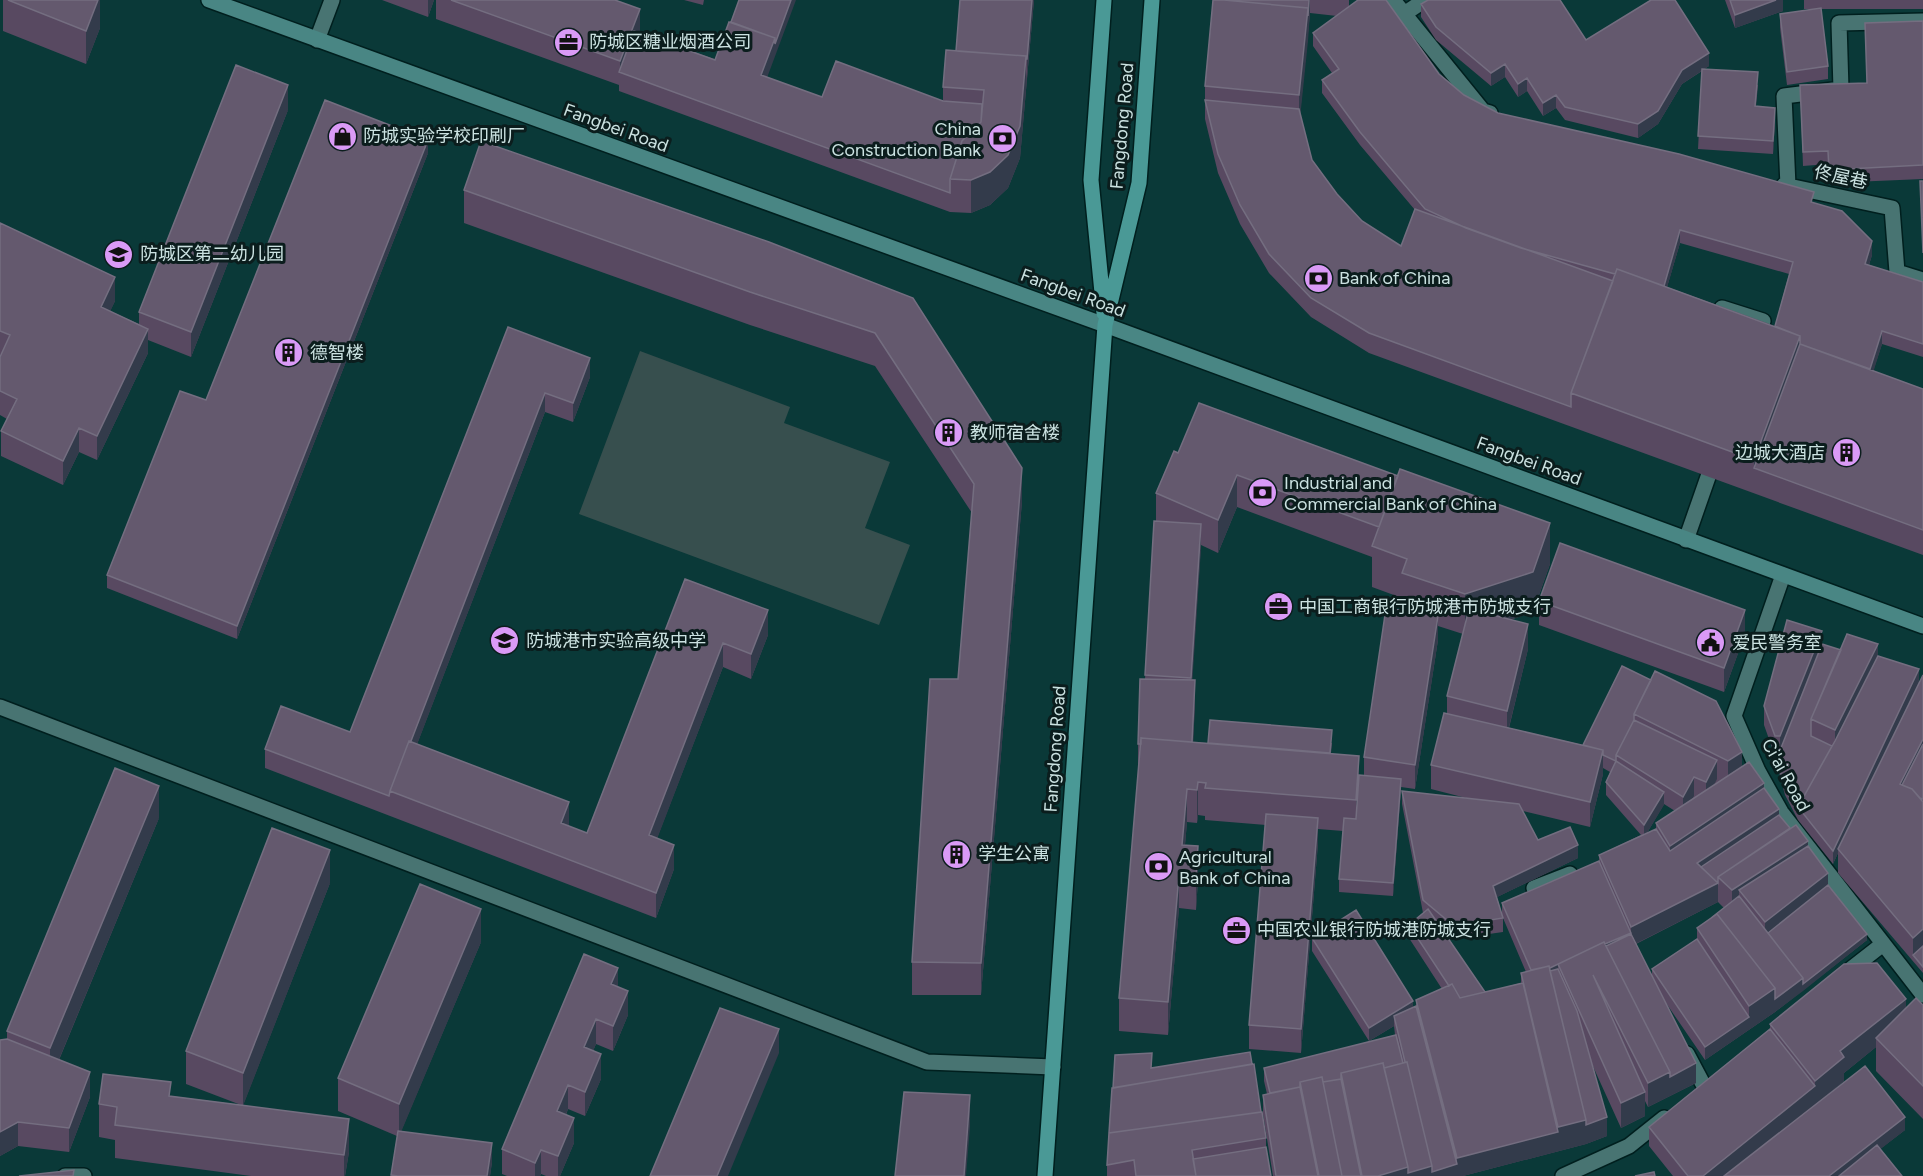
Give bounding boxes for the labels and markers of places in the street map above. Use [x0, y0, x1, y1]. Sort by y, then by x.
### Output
office icon: 防城区糖业烟酒公司 [552, 26, 584, 58]
place label: 防城区糖业烟酒公司 [589, 31, 751, 53]
place label: China Construction Bank [832, 118, 981, 161]
shop icon: 防城实验学校印刷厂 [326, 120, 358, 152]
bank icon: China Construction Bank [986, 123, 1018, 155]
place label: 防城实验学校印刷厂 [363, 125, 525, 147]
school or university icon: 防城区第二幼儿园 [103, 238, 135, 270]
place label: 防城区第二幼儿园 [140, 243, 284, 265]
bank icon: Bank of China [1302, 262, 1334, 294]
place label: Bank of China [1339, 267, 1450, 289]
building icon: 德智楼 [273, 337, 305, 369]
place label: 德智楼 [310, 342, 364, 364]
building icon: 教师宿舍楼 [933, 417, 965, 449]
place label: 教师宿舍楼 [970, 422, 1060, 444]
building icon: 边城大酒店 [1830, 437, 1862, 469]
place label: 边城大酒店 [1735, 442, 1825, 464]
place label: Industrial and Commercial Bank of China [1284, 472, 1497, 515]
bank icon: Industrial and Commercial Bank of China [1247, 477, 1279, 509]
office icon: 中国工商银行防城港市防城支行 [1262, 591, 1294, 623]
place label: 中国工商银行防城港市防城支行 [1299, 596, 1551, 618]
school or university icon: 防城港市实验高级中学 [489, 625, 521, 657]
public building icon: 爱民警务室 [1695, 627, 1727, 659]
place label: 防城港市实验高级中学 [526, 630, 706, 652]
place label: 爱民警务室 [1732, 632, 1822, 654]
building icon: 学生公寓 [941, 838, 973, 870]
place label: 学生公寓 [978, 843, 1050, 865]
place label: Agricultural Bank of China [1179, 846, 1290, 889]
bank icon: Agricultural Bank of China [1142, 851, 1174, 883]
office icon: 中国农业银行防城港防城支行 [1220, 914, 1252, 946]
place label: 中国农业银行防城港防城支行 [1257, 919, 1491, 941]

